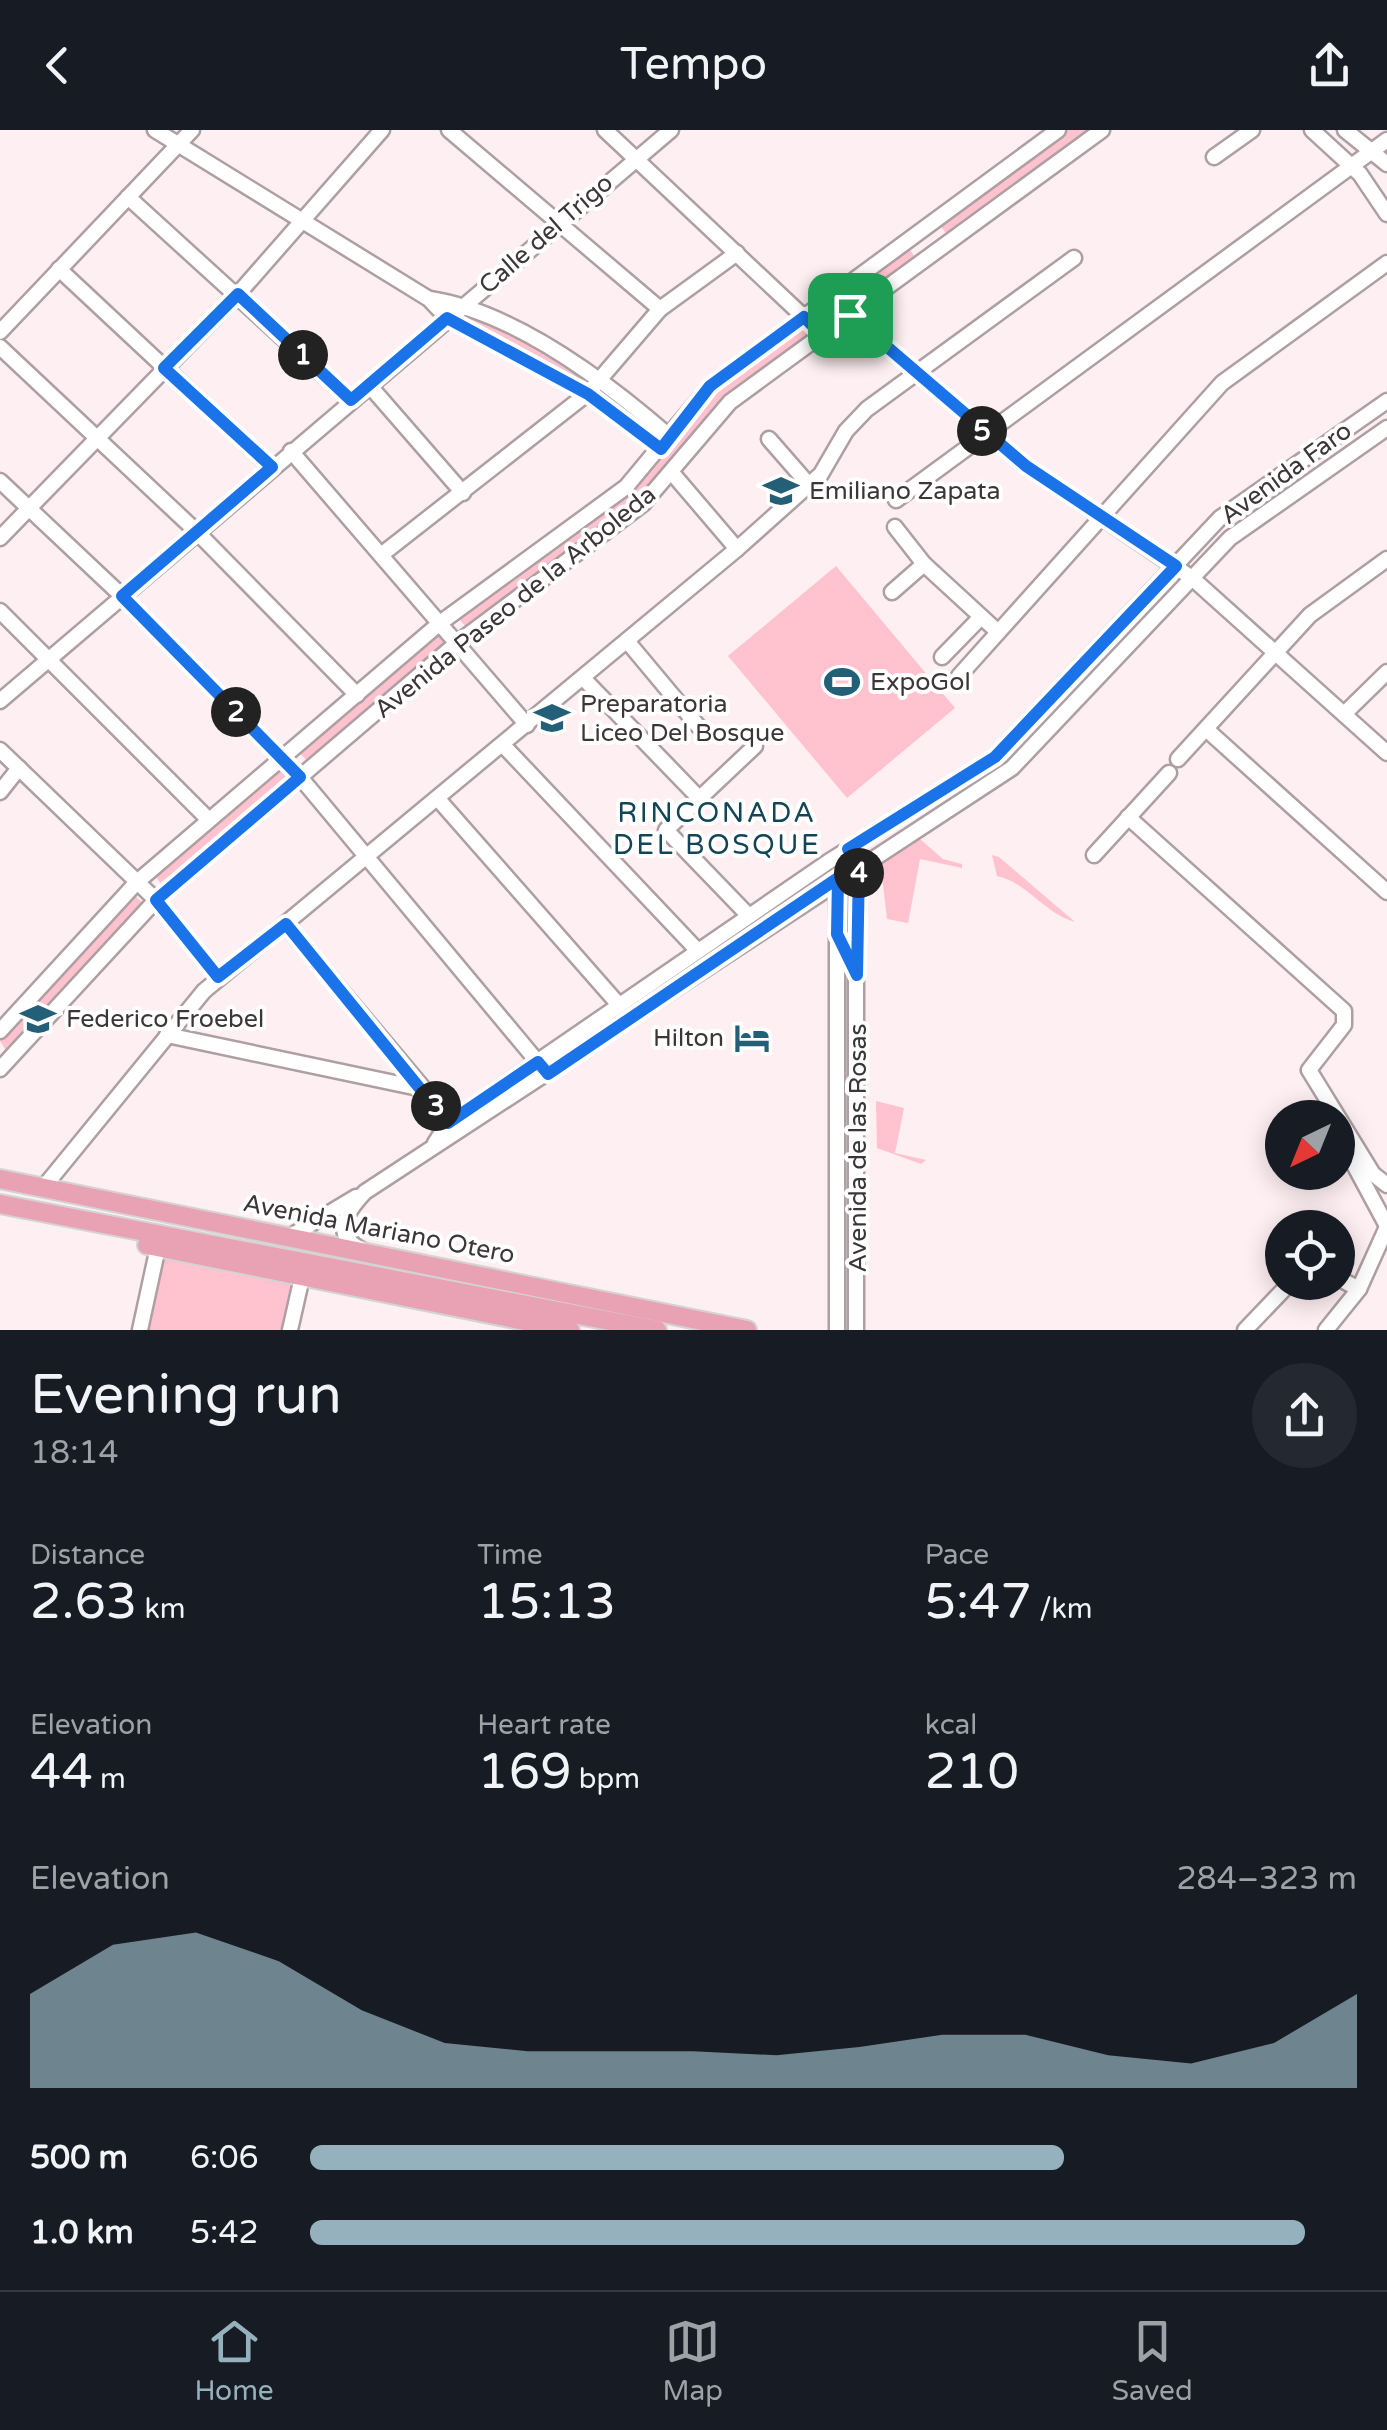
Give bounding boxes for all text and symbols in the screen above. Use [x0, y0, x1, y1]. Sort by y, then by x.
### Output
icon: back [30, 38, 85, 93]
text: Tempo [620, 38, 767, 92]
icon: share [1302, 38, 1357, 93]
street label: Calle del Trigo [473, 168, 619, 300]
pin [808, 273, 893, 358]
icon: arrive [823, 288, 878, 343]
pin: 1 [278, 330, 328, 380]
text: 1 [294, 338, 312, 372]
pin: 5 [957, 406, 1007, 456]
text: 5 [973, 414, 991, 448]
street label: Avenida Faro [1215, 415, 1357, 531]
school or university icon: Emiliano Zapata [762, 472, 800, 510]
place label: Emiliano Zapata [809, 476, 1001, 506]
street label: Avenida Paseo de la Arboleda [368, 479, 662, 725]
sports icon: ExpoGol [823, 663, 861, 701]
place label: ExpoGol [870, 667, 971, 697]
pin: 2 [211, 687, 261, 737]
place label: Preparatoria Liceo Del Bosque [580, 689, 784, 748]
text: 2 [227, 695, 245, 729]
school or university icon: Preparatoria Liceo Del Bosque [533, 699, 571, 737]
district label: RINCONADA DEL BOSQUE [613, 796, 821, 862]
pin: 4 [834, 848, 884, 898]
text: 4 [850, 856, 868, 890]
school or university icon: Federico Froebel [19, 1000, 57, 1038]
place label: Federico Froebel [66, 1004, 264, 1034]
hotel icon: Hilton [733, 1019, 771, 1057]
place label: Hilton [653, 1023, 724, 1053]
street label: Avenida de las Rosas [843, 1023, 873, 1273]
pin: 3 [411, 1081, 461, 1131]
text: 3 [427, 1089, 445, 1123]
north arrow [1265, 1100, 1355, 1190]
map controls [1265, 1100, 1355, 1300]
street label: Avenida Mariano Otero [241, 1188, 517, 1270]
button: locate [1265, 1210, 1355, 1300]
text: Evening run [30, 1363, 342, 1429]
button: share [1252, 1363, 1357, 1468]
text: 18:14 [30, 1434, 119, 1472]
text: Distance [30, 1538, 145, 1572]
text: Time [477, 1538, 543, 1572]
text: Pace [925, 1538, 989, 1572]
text: 2.63 [30, 1572, 137, 1632]
text: 15:13 [477, 1572, 616, 1632]
text: 5:47 [925, 1572, 1032, 1632]
text: km [137, 1592, 185, 1626]
text: /km [1032, 1592, 1093, 1626]
text: Elevation [30, 1708, 152, 1742]
text: Heart rate [477, 1708, 611, 1742]
text: kcal [925, 1708, 977, 1742]
text: 44 [30, 1742, 93, 1802]
text: 169 [477, 1742, 572, 1802]
text: 210 [925, 1742, 1019, 1802]
text: m [93, 1762, 126, 1796]
text: bpm [572, 1762, 640, 1796]
text: Elevation [30, 1860, 170, 1898]
text: 284–323 m [1177, 1860, 1357, 1898]
text: 500 m [30, 2139, 128, 2177]
text: 6:06 [190, 2139, 259, 2177]
text: 1.0 km [30, 2214, 134, 2252]
text: 5:42 [190, 2214, 259, 2252]
tab: Home [194, 2314, 274, 2408]
tab: Map [662, 2314, 723, 2408]
tab: Saved [1112, 2314, 1193, 2408]

